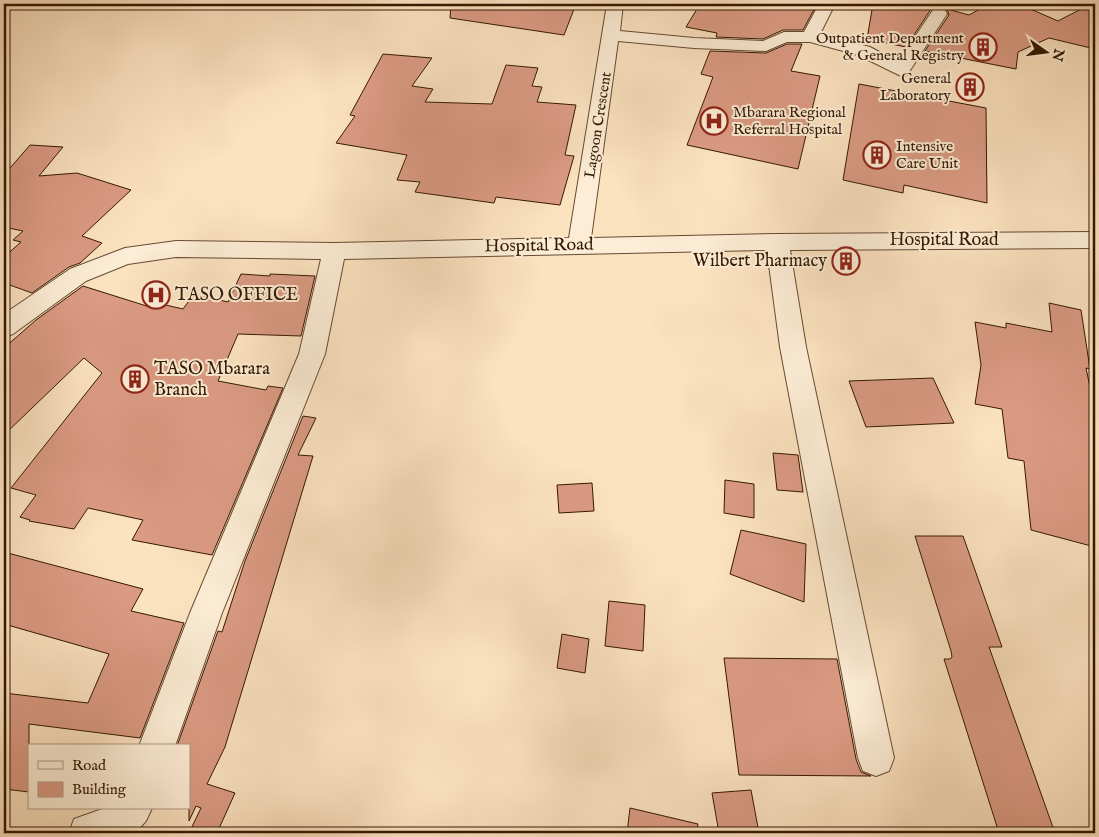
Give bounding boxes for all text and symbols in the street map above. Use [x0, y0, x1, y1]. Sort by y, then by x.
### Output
north arrow [1022, 28, 1072, 78]
place label: Outpatient Department & General Registry [816, 29, 965, 65]
building icon: Outpatient Department & General Registry [968, 32, 998, 62]
text: N [1047, 46, 1068, 63]
place label: General Laboratory [880, 69, 952, 105]
street label: Lagoon Crescent [580, 70, 616, 180]
building icon: General Laboratory [955, 72, 985, 102]
place label: Mbarara Regional Referral Hospital [733, 103, 847, 139]
hospital icon: Mbarara Regional Referral Hospital [699, 106, 729, 136]
place label: Intensive Care Unit [896, 137, 958, 173]
building icon: Intensive Care Unit [862, 140, 892, 170]
street label: Hospital Road [889, 229, 999, 252]
street label: Hospital Road [484, 234, 594, 258]
building icon: Wilbert Pharmacy [831, 246, 861, 276]
place label: Wilbert Pharmacy [693, 250, 827, 273]
hospital icon: TASO OFFICE [141, 280, 171, 310]
place label: TASO OFFICE [175, 284, 298, 307]
place label: TASO Mbarara Branch [154, 358, 270, 402]
building icon: TASO Mbarara Branch [120, 364, 150, 394]
legend [28, 744, 190, 810]
text: Road [72, 756, 107, 775]
text: Building [72, 780, 127, 799]

